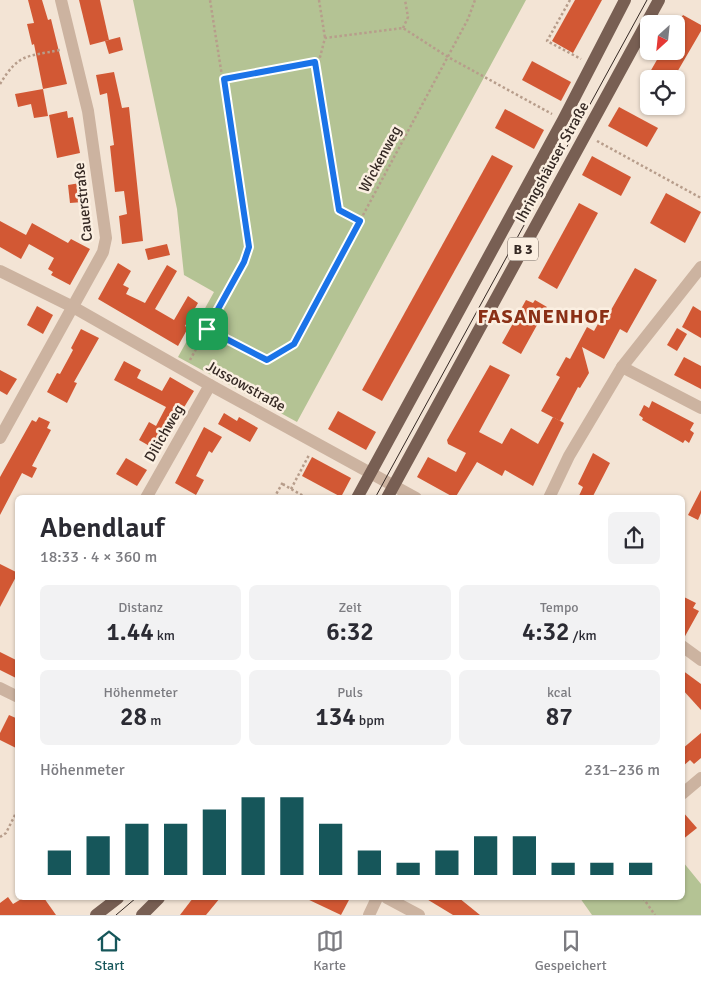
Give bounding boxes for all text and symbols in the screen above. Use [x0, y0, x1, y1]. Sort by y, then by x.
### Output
north arrow [640, 15, 685, 60]
map controls [640, 15, 685, 115]
button: locate [640, 70, 685, 115]
street label: Ihringshäuser Straße [511, 98, 593, 226]
street label: Wickenweg [355, 123, 405, 195]
street label: Cauerstraße [70, 162, 96, 242]
road number: B 3 [508, 238, 538, 260]
district label: FASANENHOF [477, 304, 611, 329]
pin [186, 308, 228, 350]
icon: arrive [193, 315, 221, 343]
street label: Jussowstraße [203, 357, 289, 415]
street label: Dilichweg [140, 401, 188, 465]
text: Abendlauf [40, 511, 165, 545]
button: share [608, 512, 660, 564]
text: 18:33 · 4 × 360 m [40, 547, 157, 567]
text: Distanz [118, 599, 163, 616]
text: Zeit [338, 599, 362, 616]
text: Tempo [540, 599, 579, 616]
text: 1.44 [106, 616, 154, 647]
text: 6:32 [326, 616, 374, 647]
text: 4:32 [522, 616, 570, 647]
text: km [154, 627, 175, 644]
text: /km [570, 627, 597, 644]
text: Höhenmeter [104, 684, 178, 701]
text: Puls [337, 684, 363, 701]
text: kcal [547, 684, 572, 701]
text: 28 [120, 701, 147, 732]
text: 134 [315, 701, 356, 732]
text: 87 [546, 701, 573, 732]
text: m [147, 712, 161, 729]
text: bpm [356, 712, 385, 729]
text: Höhenmeter [40, 760, 125, 780]
text: 231–236 m [584, 760, 660, 780]
tab: Start [94, 927, 125, 974]
tab: Karte [313, 927, 346, 974]
tab: Gespeichert [535, 927, 607, 974]

